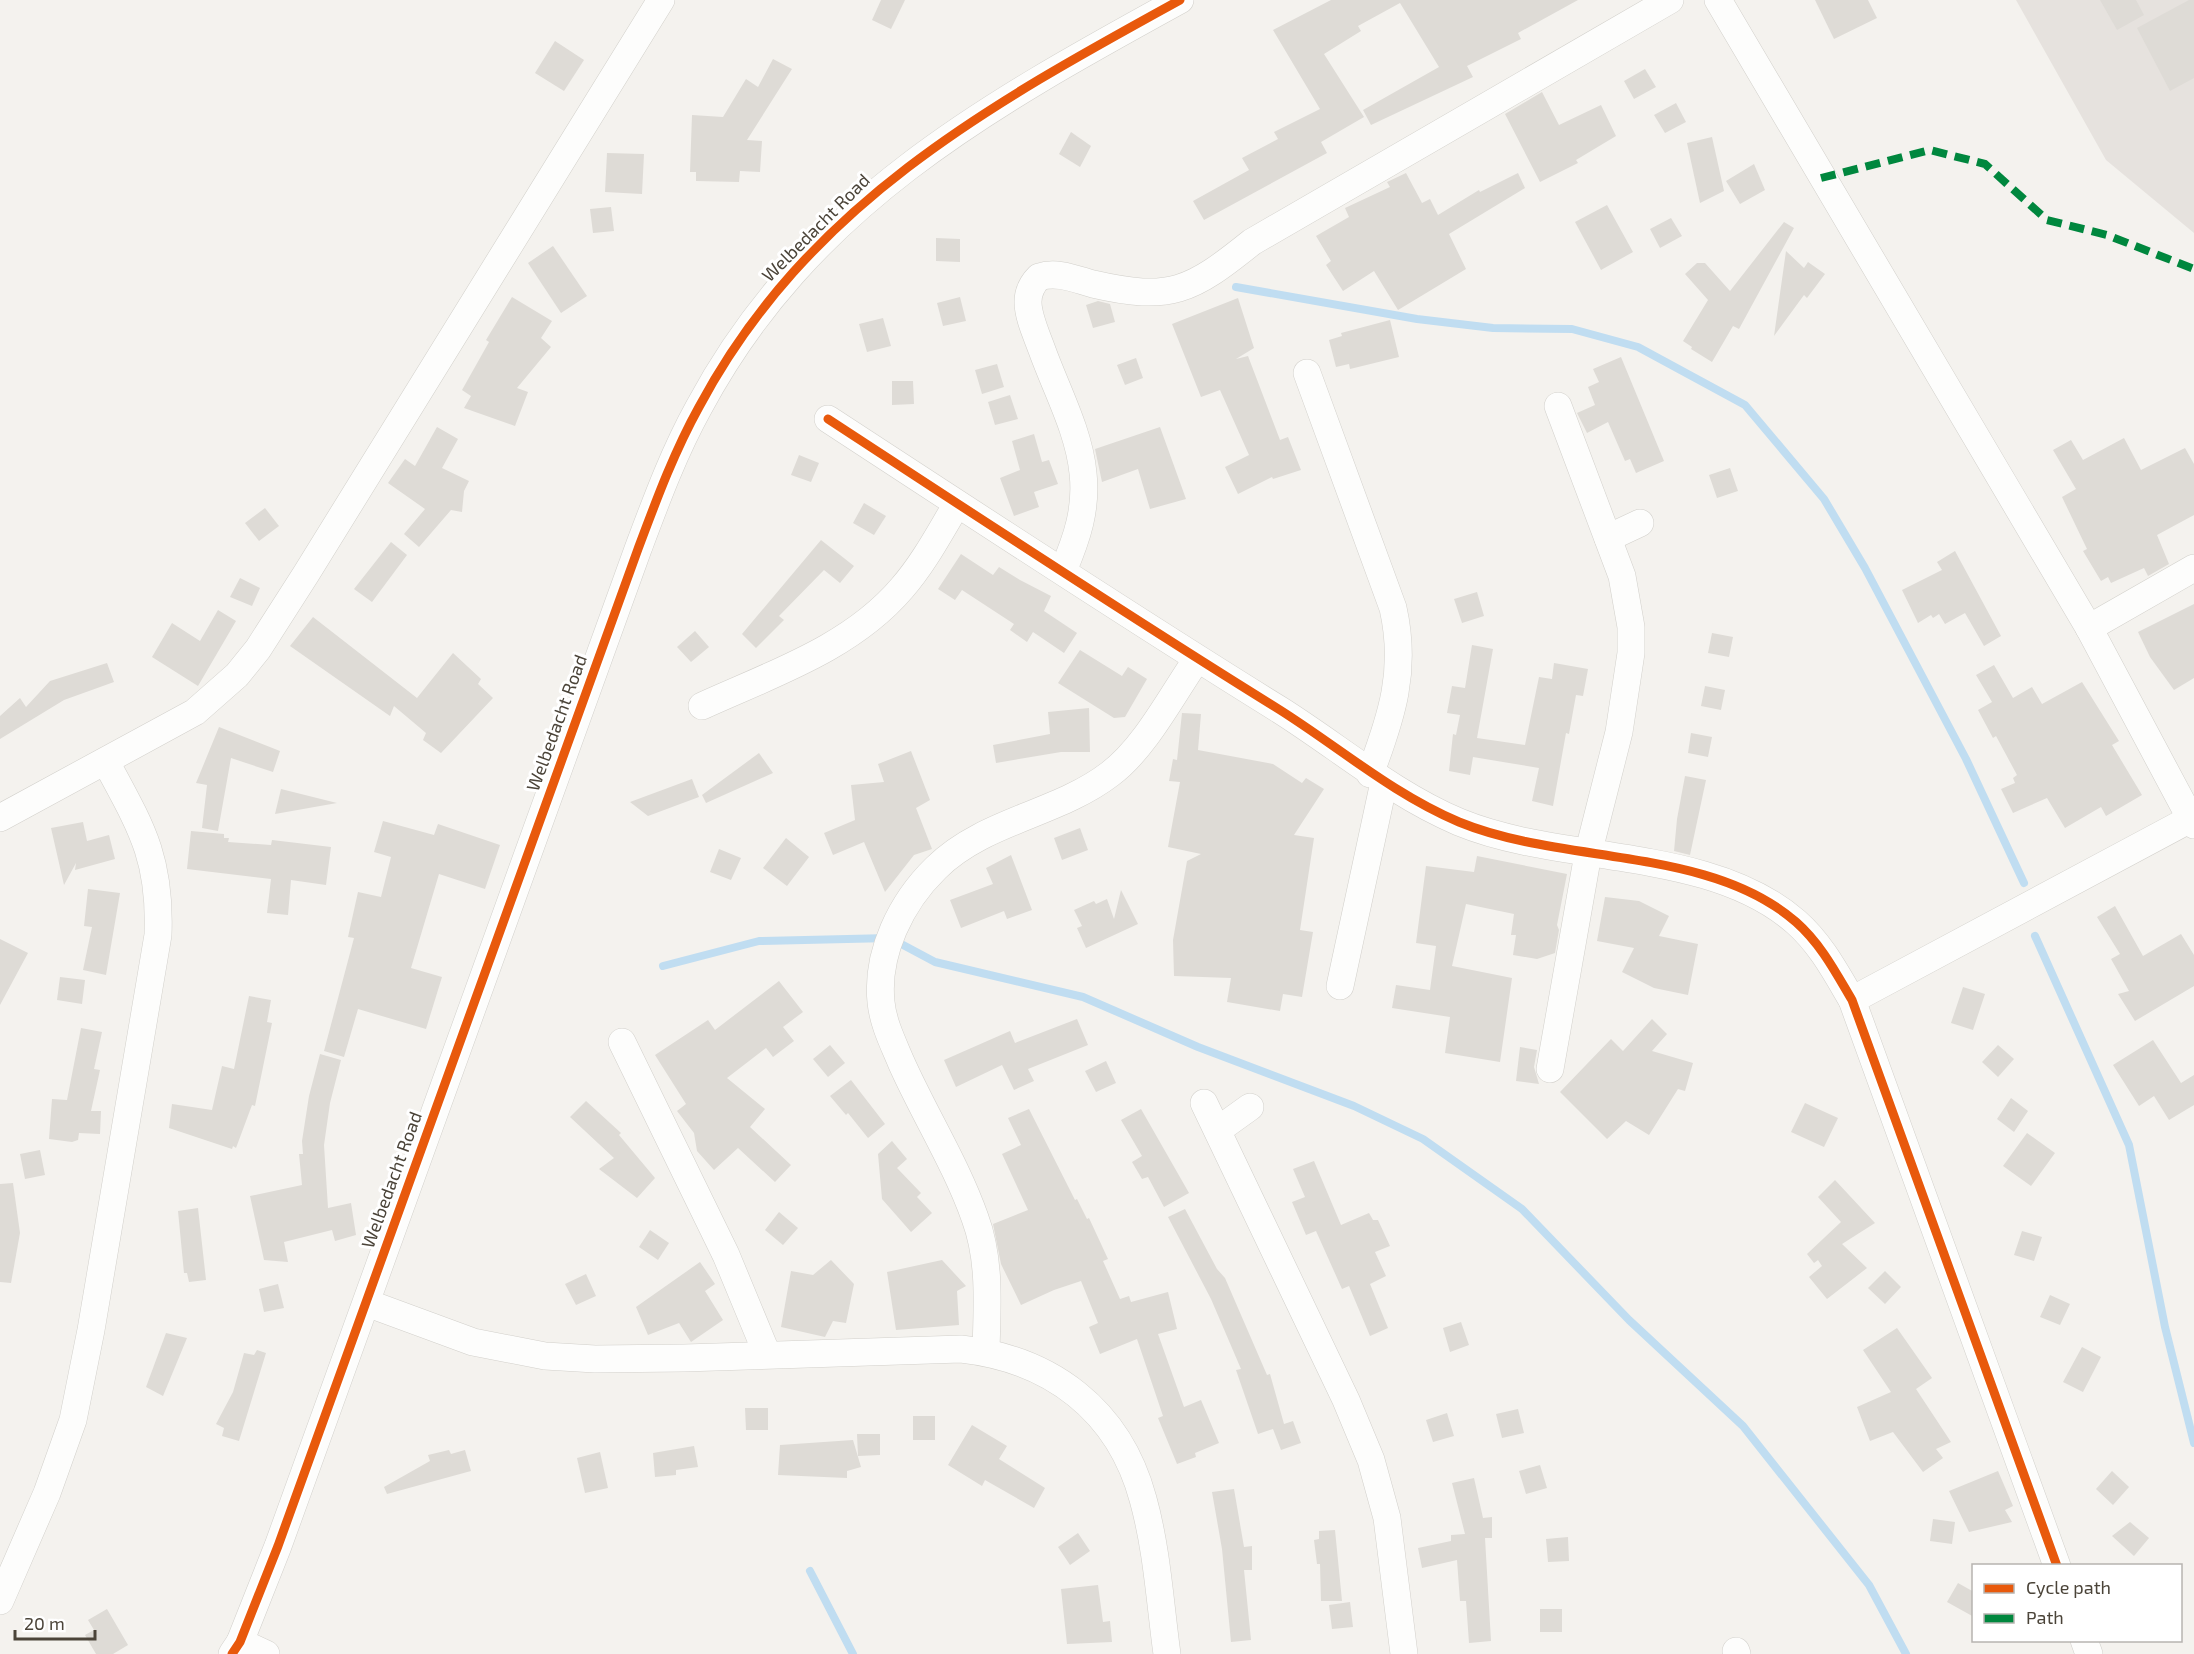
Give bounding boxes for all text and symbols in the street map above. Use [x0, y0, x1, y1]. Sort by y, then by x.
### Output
street label: Welbedacht Road [757, 169, 874, 286]
street label: Welbedacht Road [521, 651, 591, 794]
street label: Welbedacht Road [356, 1108, 426, 1251]
legend [1972, 1564, 2182, 1642]
text: Cycle path [2026, 1576, 2111, 1598]
scale bar [15, 1603, 94, 1641]
text: Path [2026, 1606, 2064, 1628]
text: 20 m [24, 1612, 65, 1634]

